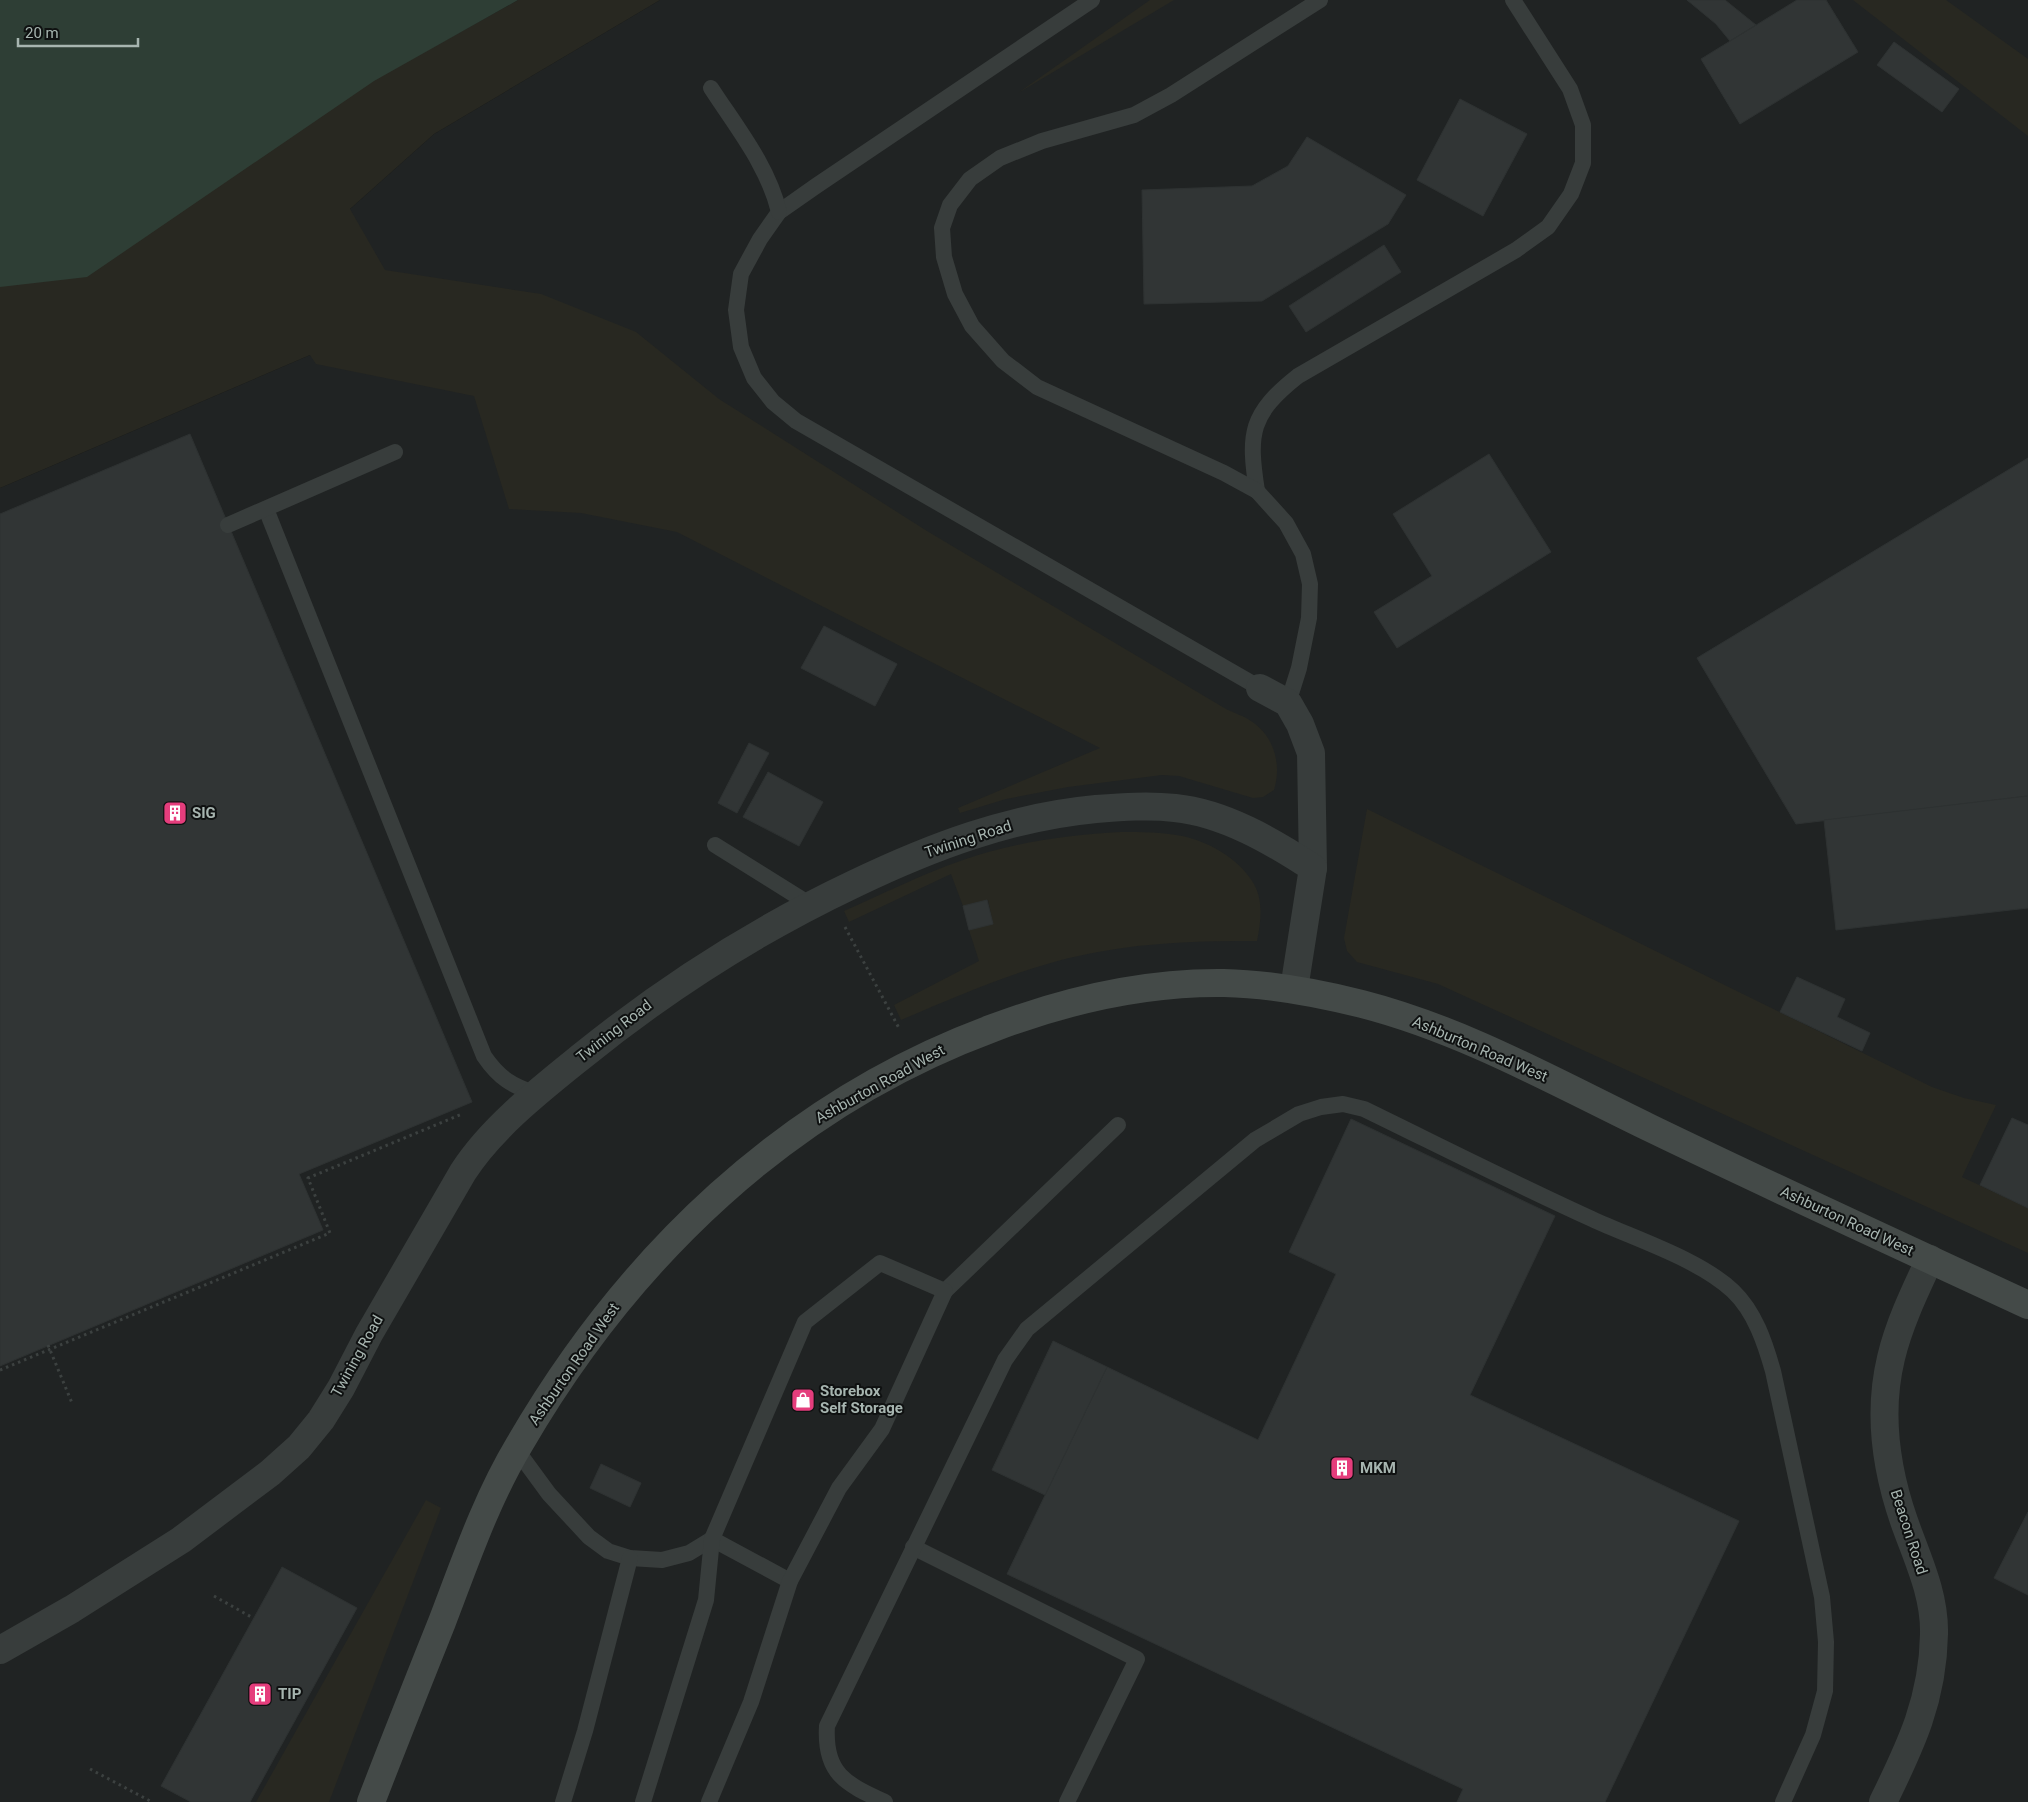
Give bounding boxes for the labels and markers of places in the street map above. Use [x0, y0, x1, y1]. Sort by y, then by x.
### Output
building icon: SIG [162, 800, 188, 826]
place label: SIG [192, 804, 216, 822]
place label: Storebox Self Storage [820, 1382, 903, 1417]
shop icon: Storebox Self Storage [790, 1387, 816, 1413]
building icon: MKM [1329, 1455, 1355, 1481]
place label: MKM [1360, 1459, 1396, 1477]
building icon: TIP [247, 1681, 273, 1707]
place label: TIP [278, 1685, 302, 1703]

